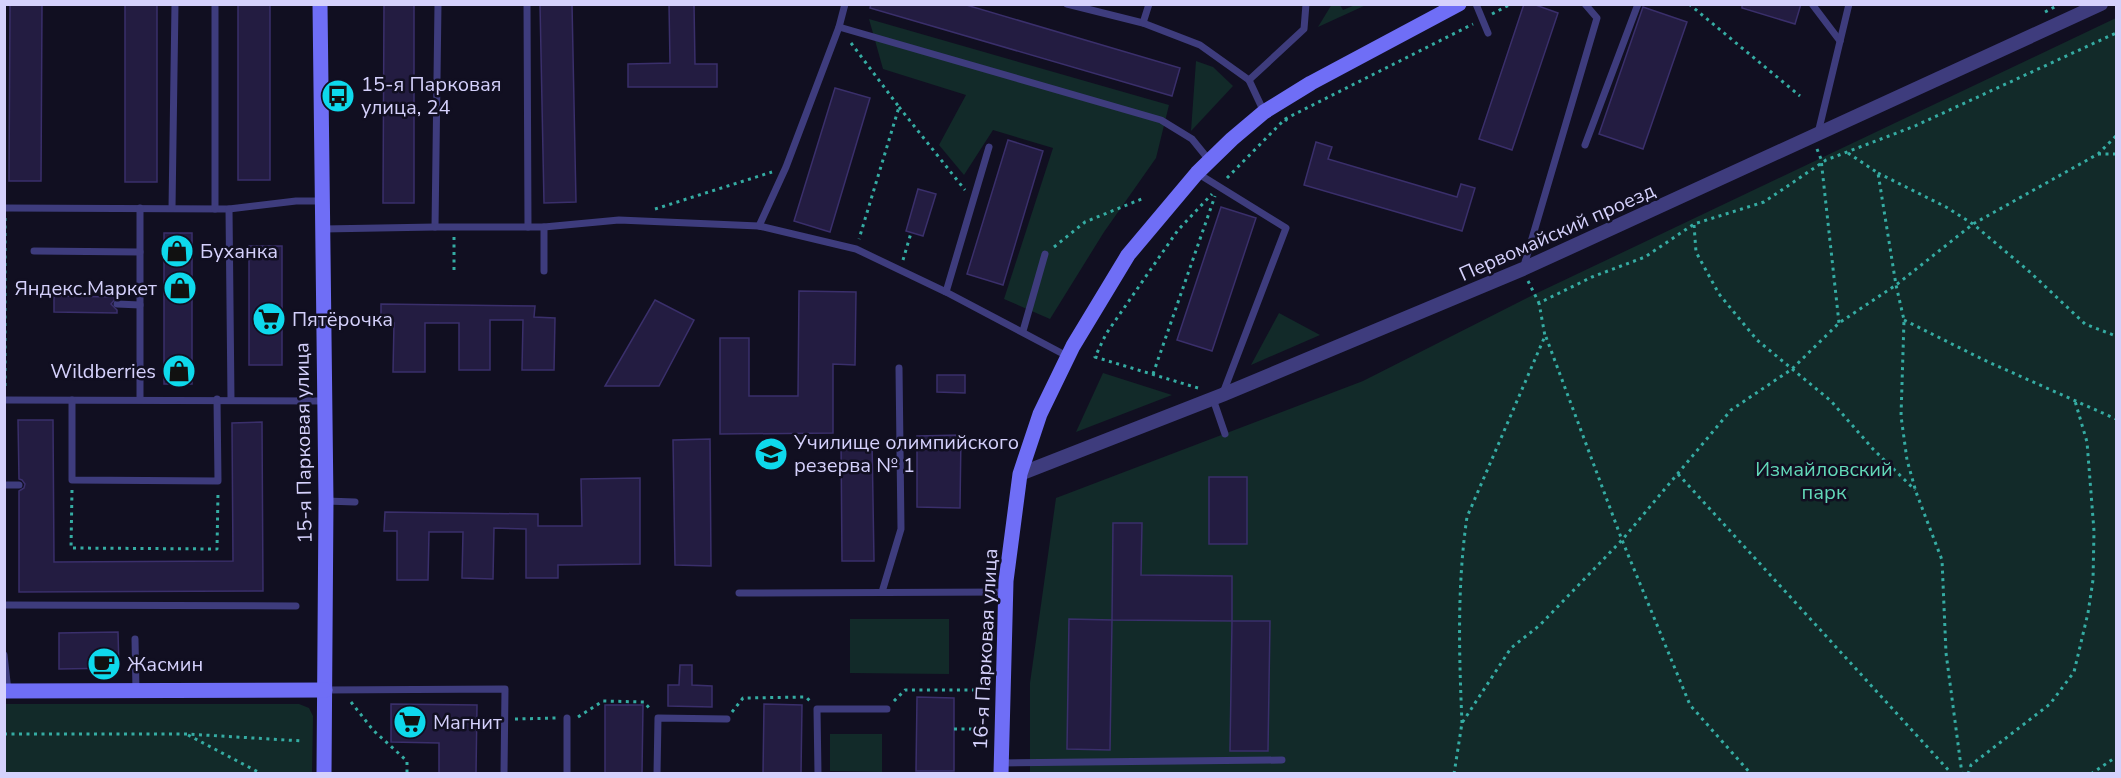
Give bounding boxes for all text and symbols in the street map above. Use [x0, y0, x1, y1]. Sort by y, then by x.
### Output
place label: 15-я Парковая улица, 24 [361, 71, 502, 121]
bus stop icon: 15-я Парковая улица, 24 [320, 78, 356, 114]
street label: Первомайский проезд [1455, 177, 1660, 288]
shop icon: Буханка [159, 233, 195, 269]
place label: Буханка [200, 238, 278, 265]
shop icon: Яндекс.Маркет [162, 270, 198, 306]
place label: Яндекс.Маркет [14, 275, 157, 302]
supermarket icon: Пятёрочка [251, 301, 287, 337]
place label: Пятёрочка [292, 306, 393, 333]
street label: 15-я Парковая улица [288, 342, 319, 544]
shop icon: Wildberries [161, 353, 197, 389]
place label: Wildberries [50, 358, 156, 385]
place label: Училище олимпийского резерва № 1 [793, 429, 1019, 479]
school or university icon: Училище олимпийского резерва № 1 [753, 436, 789, 472]
park label: Измайловский парк [1755, 456, 1893, 506]
street label: 16-я Парковая улица [967, 548, 1004, 750]
cafe icon: Жасмин [86, 646, 122, 682]
place label: Жасмин [127, 651, 203, 678]
supermarket icon: Магнит [392, 704, 428, 740]
place label: Магнит [433, 709, 502, 736]

